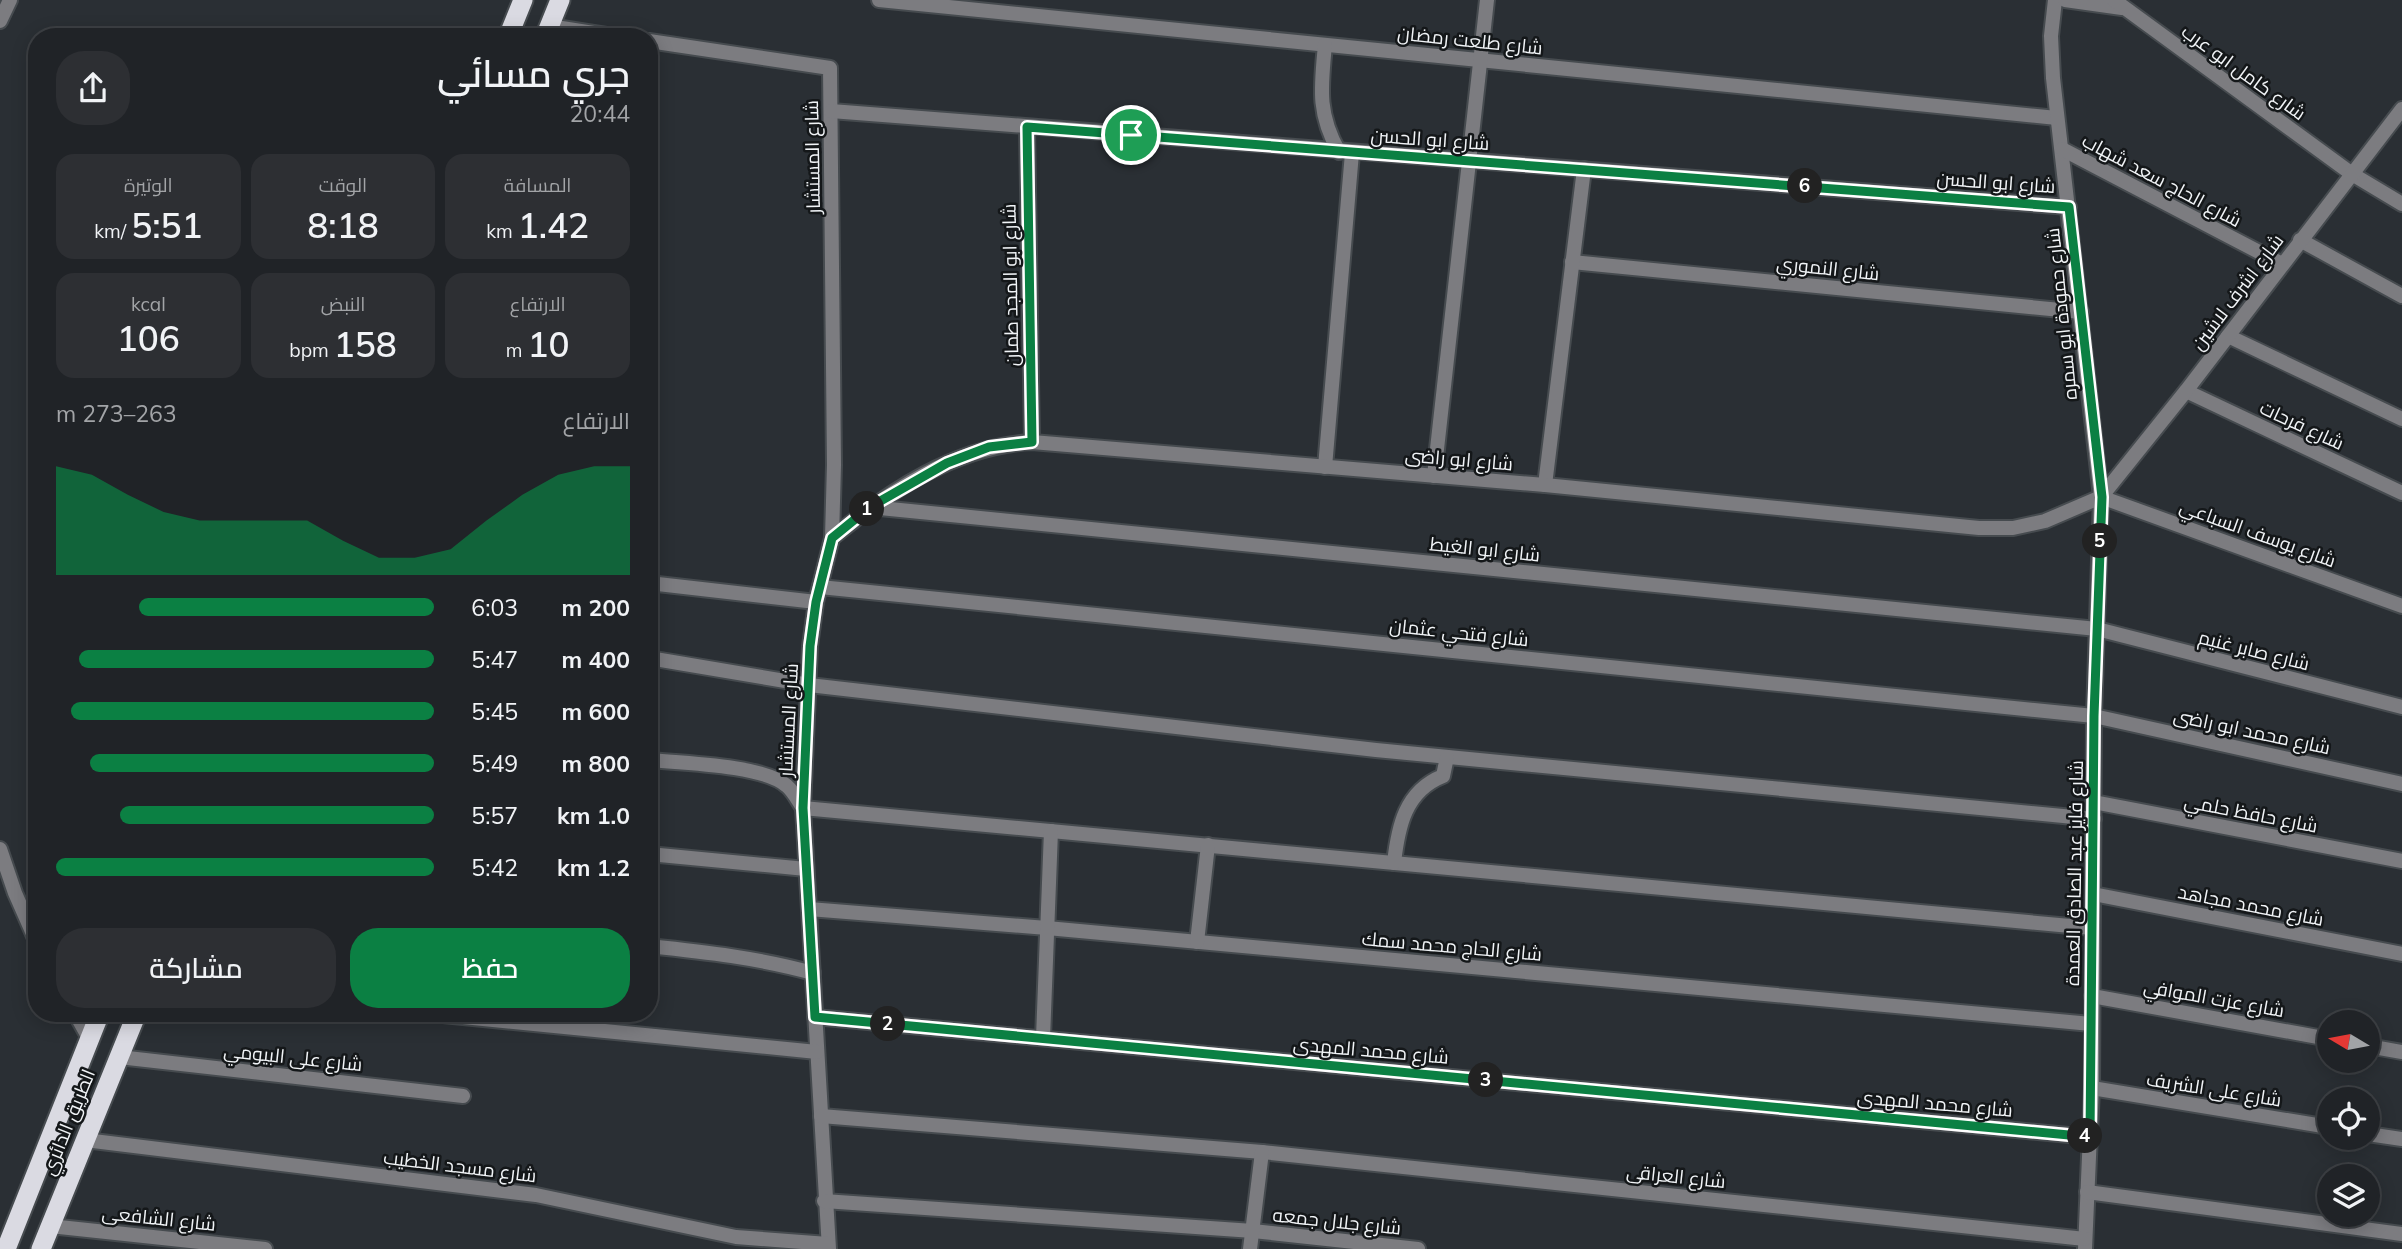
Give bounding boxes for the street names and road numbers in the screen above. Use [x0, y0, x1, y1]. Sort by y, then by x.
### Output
street label: شارع كامل ابو عرب [2176, 19, 2311, 127]
street label: شارع طلعت رمضان [1396, 20, 1544, 62]
street label: شارع المستشار [799, 100, 827, 215]
street label: شارع ابو الحسن [1370, 123, 1490, 157]
street label: شارع الحاج سعد شهاب [2077, 128, 2246, 234]
street label: شارع ابو الحسن [1936, 166, 2056, 200]
street label: شارع ابو المجد طمان [997, 203, 1025, 367]
street label: شارع حمودة ابو سمره [2040, 227, 2084, 401]
street label: شارع اشرف لاشين [2185, 229, 2290, 356]
street label: شارع النموري [1775, 251, 1881, 288]
street label: شارع فرحات [2255, 395, 2348, 457]
street label: شارع ابو راضى [1404, 442, 1514, 478]
street label: شارع يوسف السباعي [2176, 494, 2339, 575]
street label: شارع ابو الغيط [1428, 531, 1541, 569]
street label: شارع فتحي عثمان [1388, 613, 1530, 654]
street label: شارع صابر غنيم [2195, 625, 2312, 677]
street label: شارع المستشار [773, 663, 805, 779]
street label: شارع محمد ابو راضى [2171, 703, 2333, 761]
street label: شارع فايز عبد الصادق العمدة [2060, 760, 2090, 986]
street label: شارع حافظ حلمي [2182, 788, 2320, 841]
street label: شارع محمد مجاهد [2176, 879, 2326, 933]
street label: شارع الحاج محمد سمك [1361, 926, 1543, 968]
street label: شارع عزت الموافي [2141, 974, 2286, 1025]
street label: شارع محمد المهدى [1292, 1031, 1450, 1071]
street label: شارع على البيومي [222, 1038, 364, 1079]
street label: الطريق الدائري [36, 1065, 103, 1180]
street label: شارع على الشريف [2144, 1066, 2283, 1114]
street label: شارع محمد المهدى [1856, 1084, 2014, 1124]
street label: شارع مسجد الخطيب [382, 1145, 538, 1189]
street label: شارع العراقى [1625, 1159, 1727, 1195]
street label: شارع الشافعى [101, 1200, 217, 1238]
street label: شارع جلال جمعه [1271, 1202, 1402, 1242]

